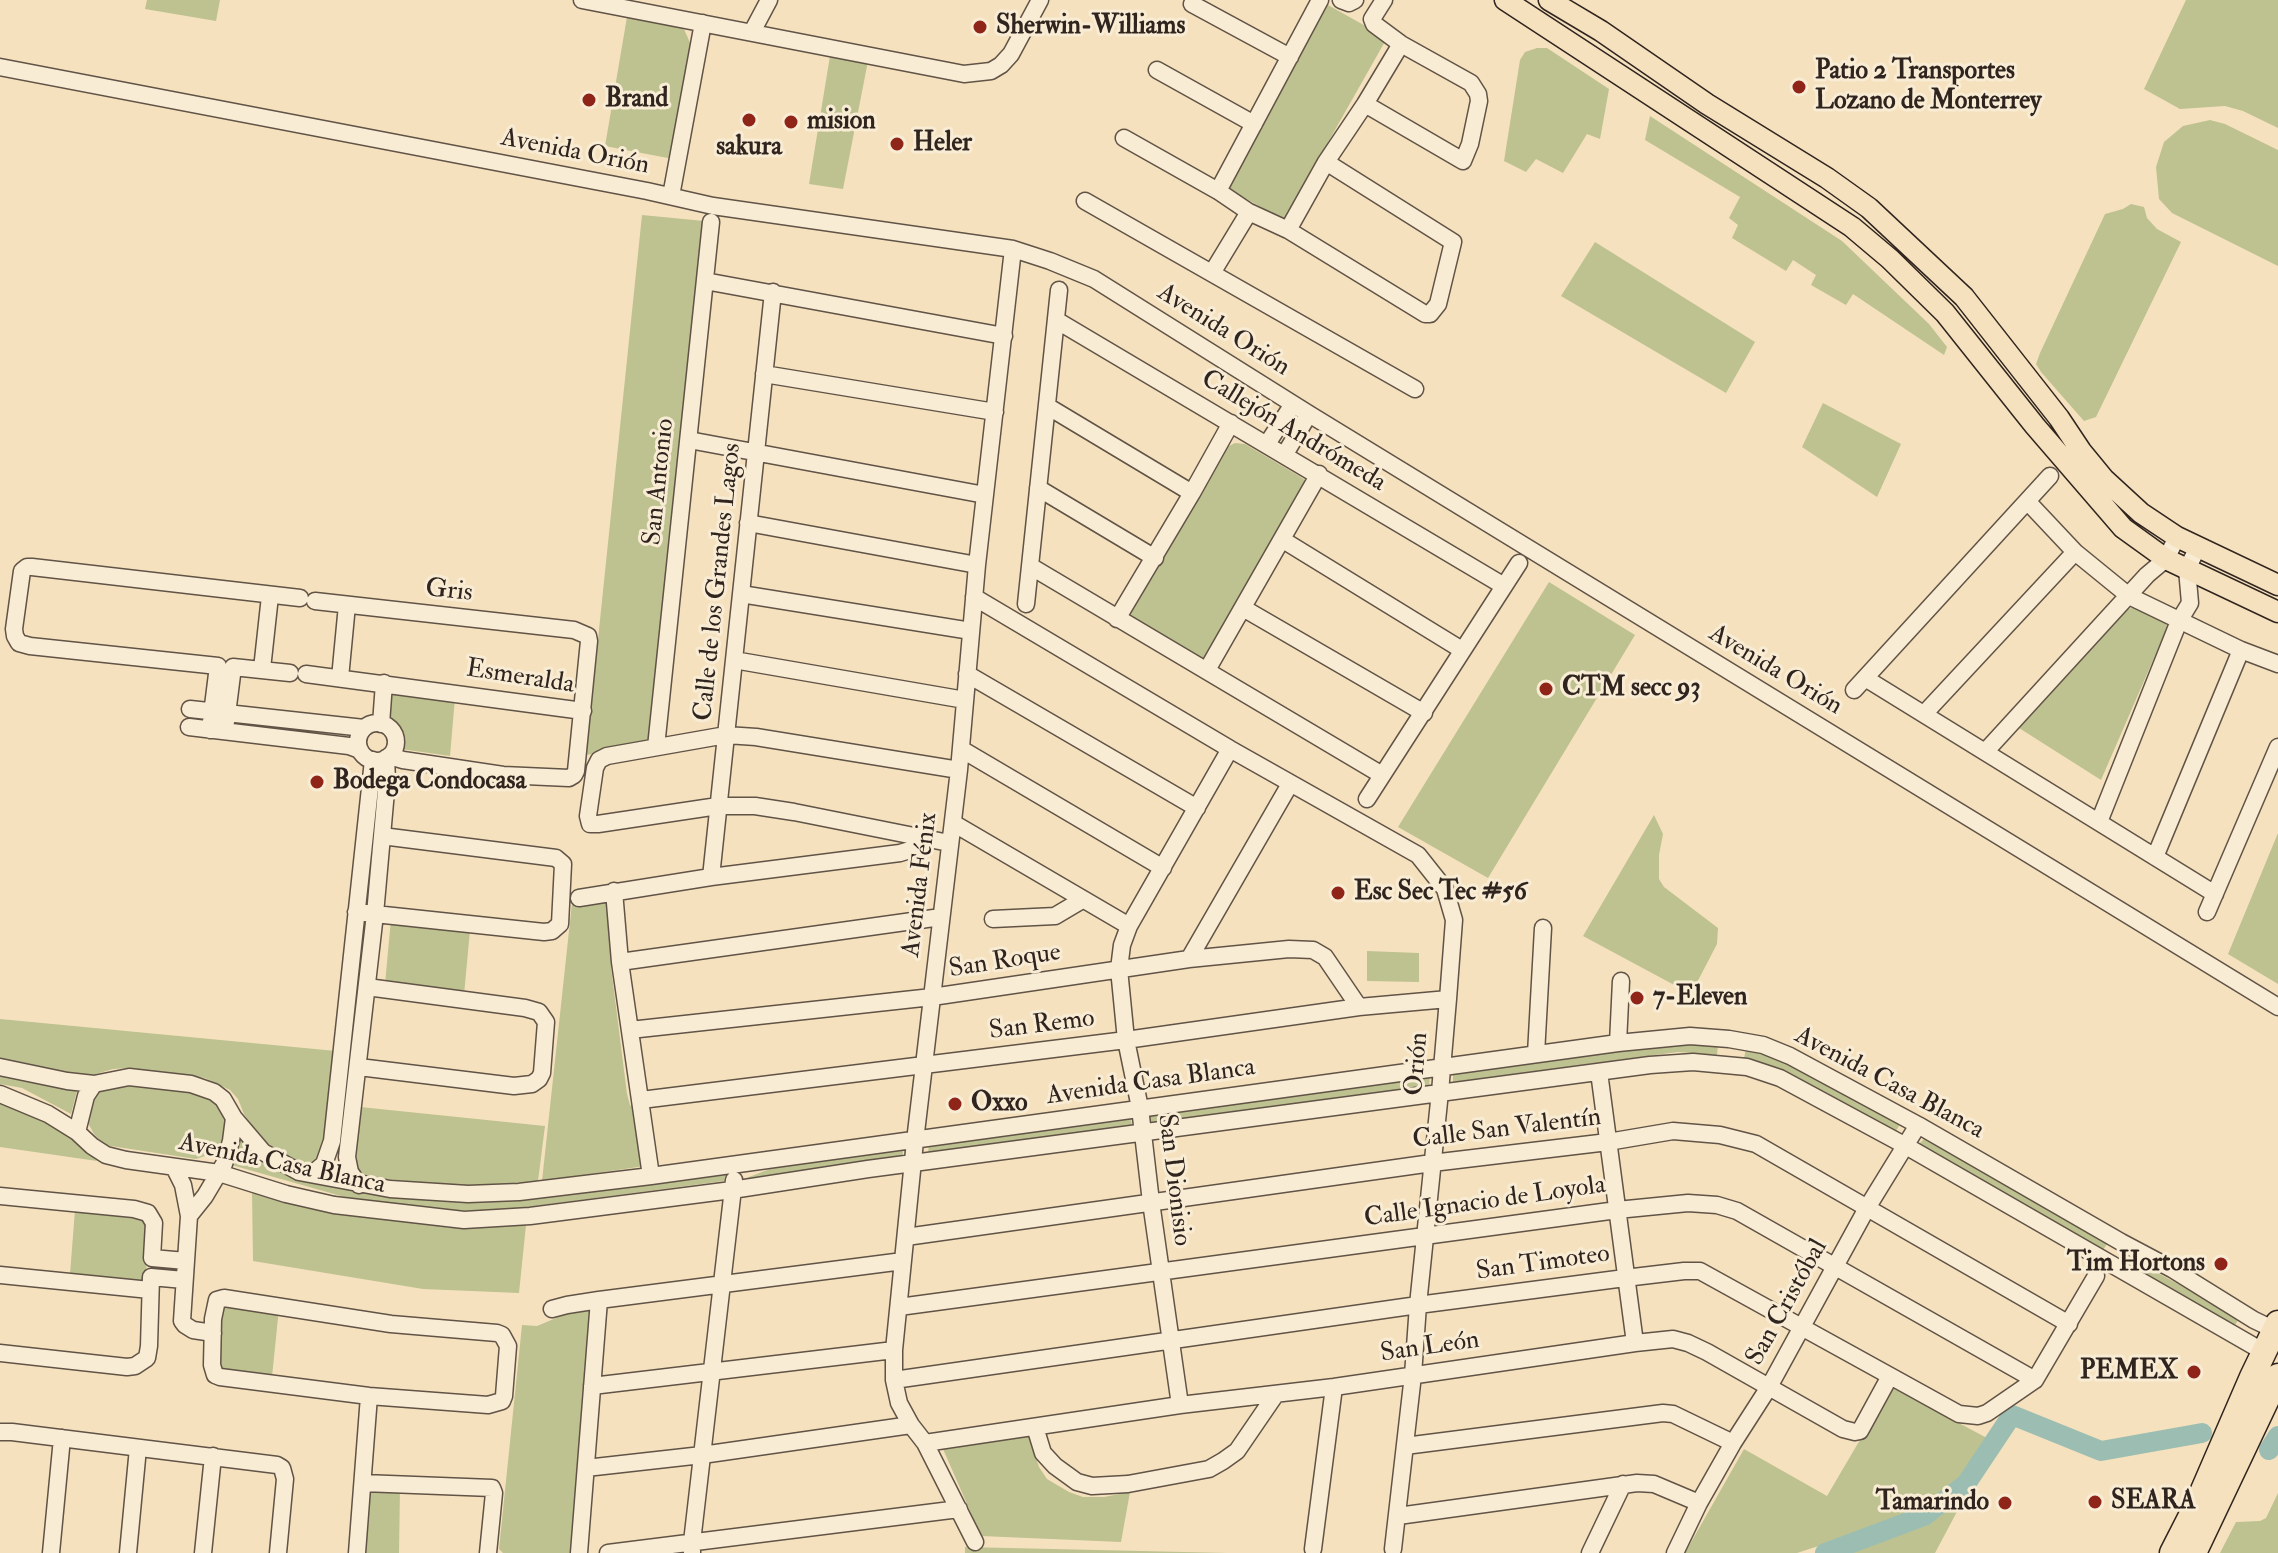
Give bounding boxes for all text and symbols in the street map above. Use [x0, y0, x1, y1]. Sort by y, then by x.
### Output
place label: Sherwin-Williams [996, 11, 1185, 43]
marker: Sherwin-Williams [971, 18, 989, 36]
place label: Patio 2 Transportes Lozano de Monterrey [1815, 56, 2042, 118]
marker: Patio 2 Transportes Lozano de Monterrey [1790, 78, 1808, 96]
place label: Brand [605, 84, 668, 116]
marker: Brand [580, 91, 598, 109]
place label: mision [807, 106, 876, 138]
marker: sakura [740, 111, 758, 129]
marker: mision [782, 113, 800, 131]
street label: Avenida Orión [498, 123, 652, 183]
place label: Heler [913, 128, 972, 160]
place label: sakura [716, 132, 782, 164]
marker: Heler [888, 135, 906, 153]
street label: Avenida Orión [1151, 278, 1295, 384]
street label: Callejón Andrómeda [1195, 364, 1391, 500]
street label: San Antonio [638, 417, 682, 547]
street label: Calle de los Grandes Lagos [689, 442, 749, 722]
street label: Gris [424, 574, 474, 610]
street label: Avenida Orión [1702, 619, 1848, 723]
street label: Esmeralda [464, 654, 576, 702]
place label: CTM secc 93 [1562, 673, 1700, 705]
marker: CTM secc 93 [1537, 680, 1555, 698]
place label: Bodega Condocasa [333, 766, 526, 798]
marker: Bodega Condocasa [308, 773, 326, 791]
street label: Avenida Fénix [897, 811, 945, 959]
place label: Esc Sec Tec #56 [1354, 877, 1527, 909]
marker: Esc Sec Tec #56 [1329, 884, 1347, 902]
street label: San Roque [947, 938, 1063, 986]
place label: 7-Eleven [1653, 982, 1747, 1014]
marker: 7-Eleven [1628, 989, 1646, 1007]
street label: San Remo [988, 1004, 1096, 1048]
street label: Avenida Casa Blanca [1789, 1021, 1989, 1147]
street label: Orión [1400, 1031, 1436, 1097]
street label: Avenida Casa Blanca [1045, 1053, 1257, 1113]
place label: Oxxo [971, 1088, 1028, 1120]
marker: Oxxo [946, 1095, 964, 1113]
street label: Calle San Valentín [1411, 1103, 1603, 1157]
street label: San Dionisio [1149, 1112, 1197, 1248]
street label: Avenida Casa Blanca [176, 1128, 388, 1202]
street label: Calle Ignacio de Loyola [1362, 1171, 1608, 1235]
street label: San Cristóbal [1741, 1235, 1835, 1371]
street label: San Timoteo [1474, 1239, 1612, 1289]
place label: Tim Hortons [2067, 1248, 2205, 1280]
marker: Tim Hortons [2212, 1255, 2230, 1273]
street label: San León [1378, 1326, 1482, 1370]
place label: PEMEX [2080, 1356, 2178, 1388]
marker: PEMEX [2185, 1363, 2203, 1381]
place label: SEARA [2111, 1486, 2196, 1518]
place label: Tamarindo [1876, 1487, 1989, 1519]
marker: SEARA [2086, 1493, 2104, 1511]
marker: Tamarindo [1996, 1494, 2014, 1512]

